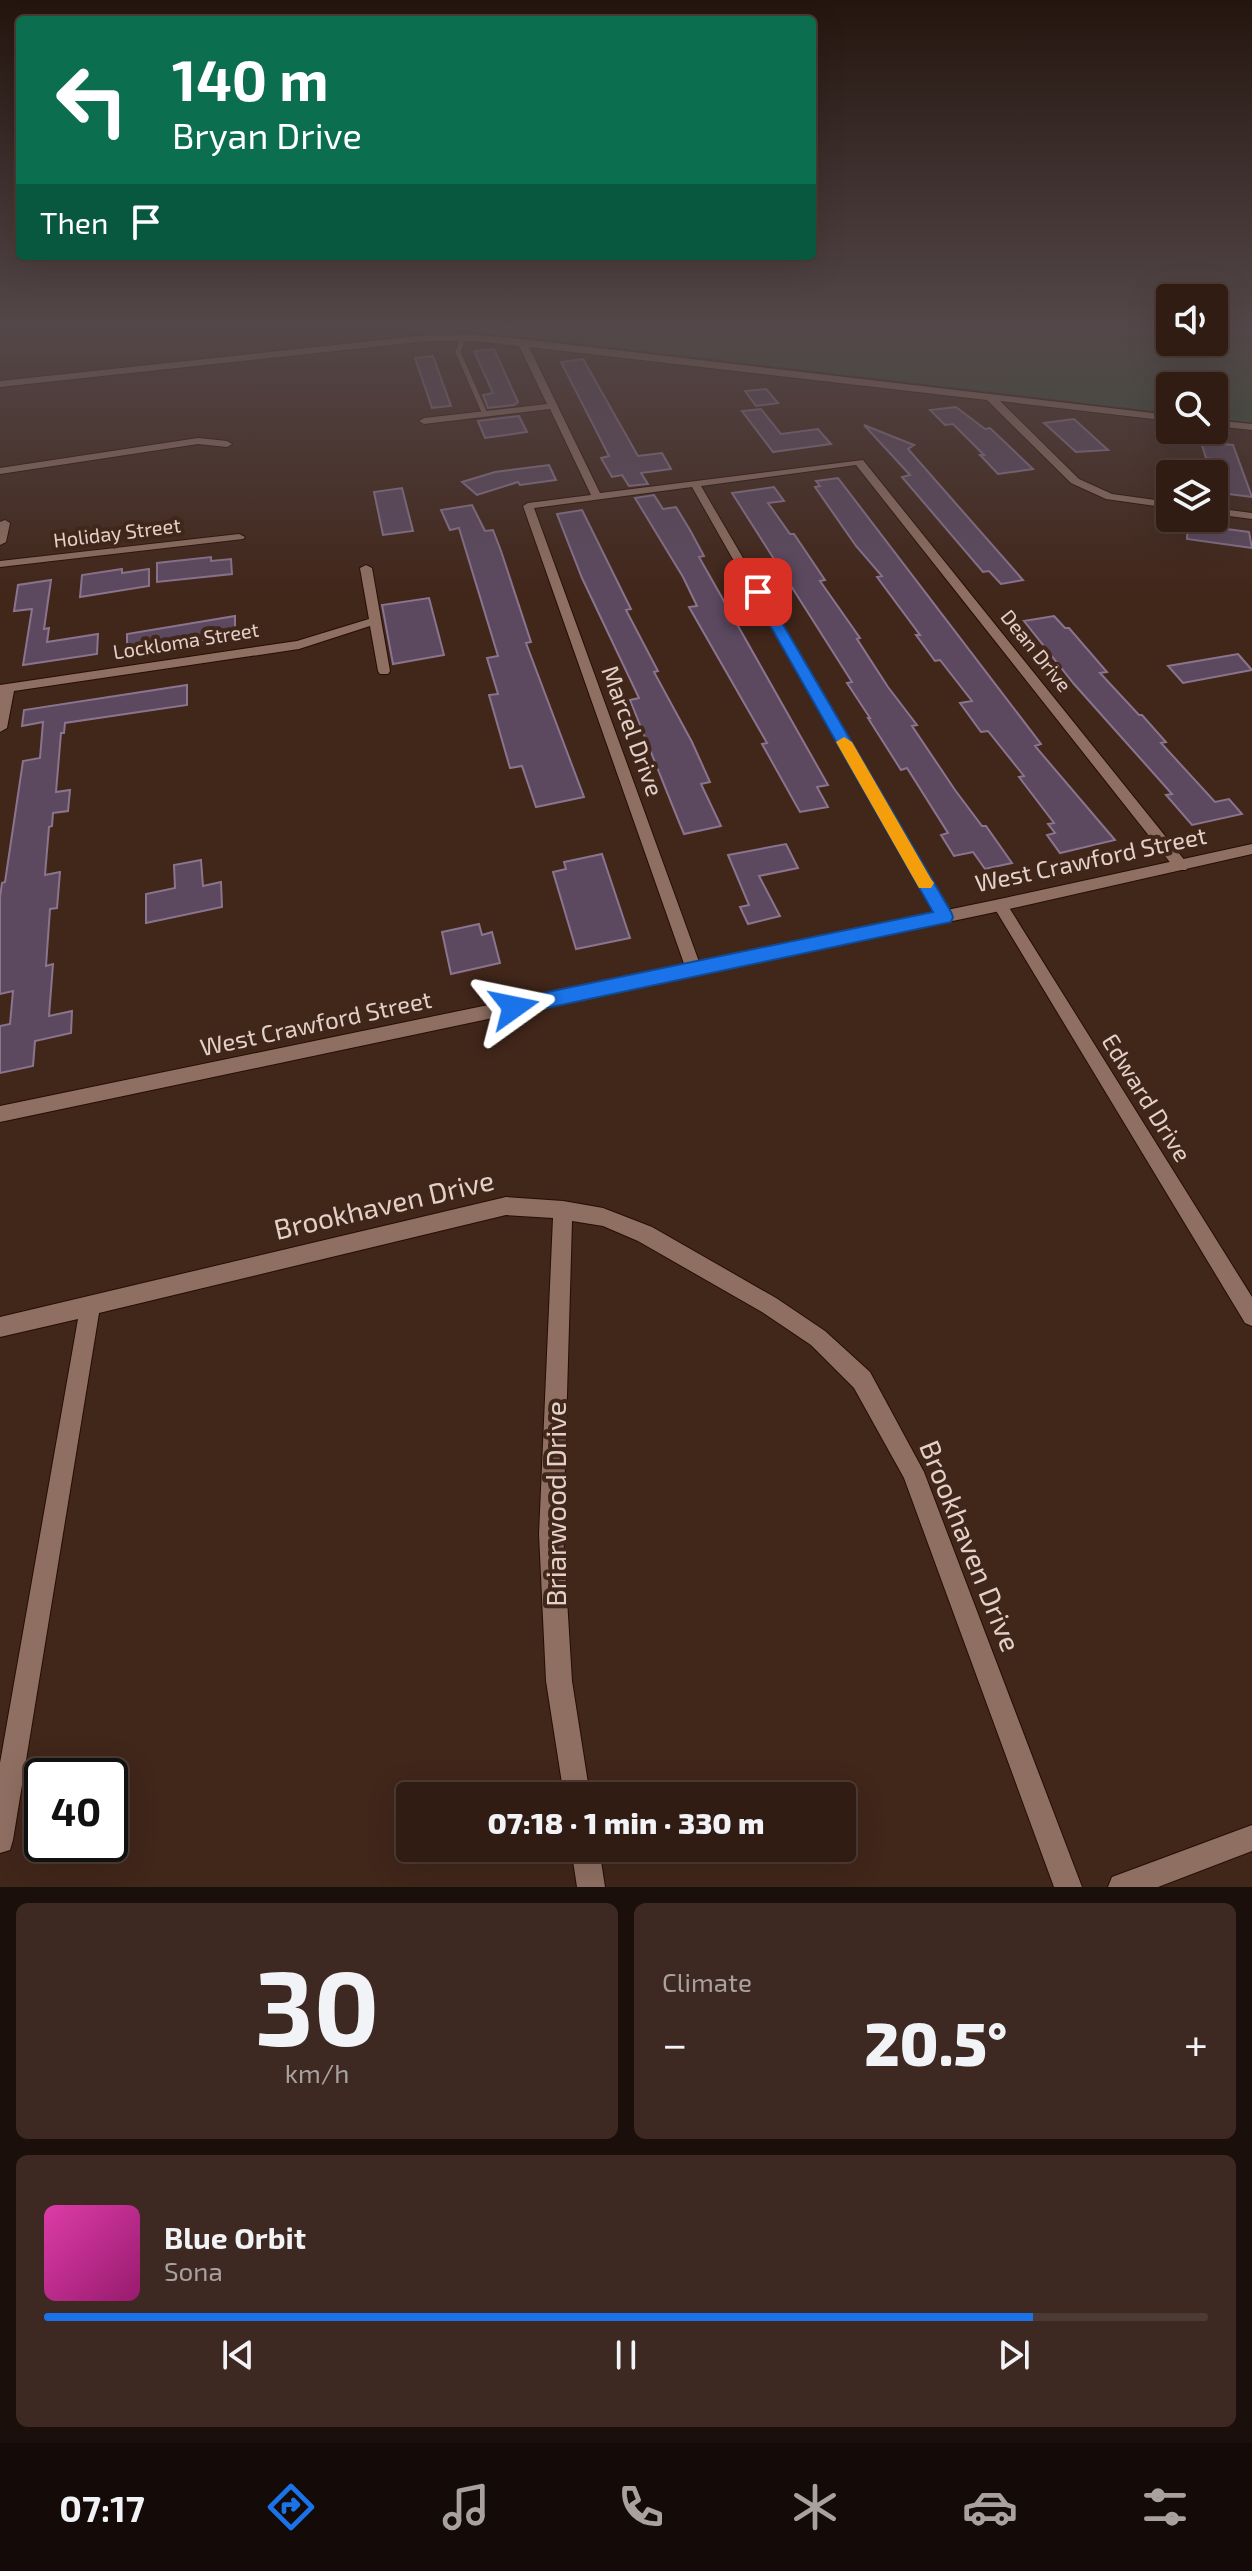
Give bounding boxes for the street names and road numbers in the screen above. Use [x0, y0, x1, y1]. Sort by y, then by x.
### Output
street label: Holiday Street [52, 512, 182, 552]
street label: Dean Drive [996, 605, 1077, 696]
street label: Lockloma Street [111, 617, 261, 663]
street label: Marcel Drive [596, 661, 670, 800]
street label: West Crawford Street [972, 820, 1209, 897]
street label: West Crawford Street [197, 984, 434, 1061]
street label: Edward Drive [1096, 1028, 1198, 1167]
street label: Brookhaven Drive [271, 1162, 497, 1246]
street label: Briarwood Drive [538, 1401, 572, 1607]
street label: Brookhaven Drive [913, 1435, 1029, 1656]

